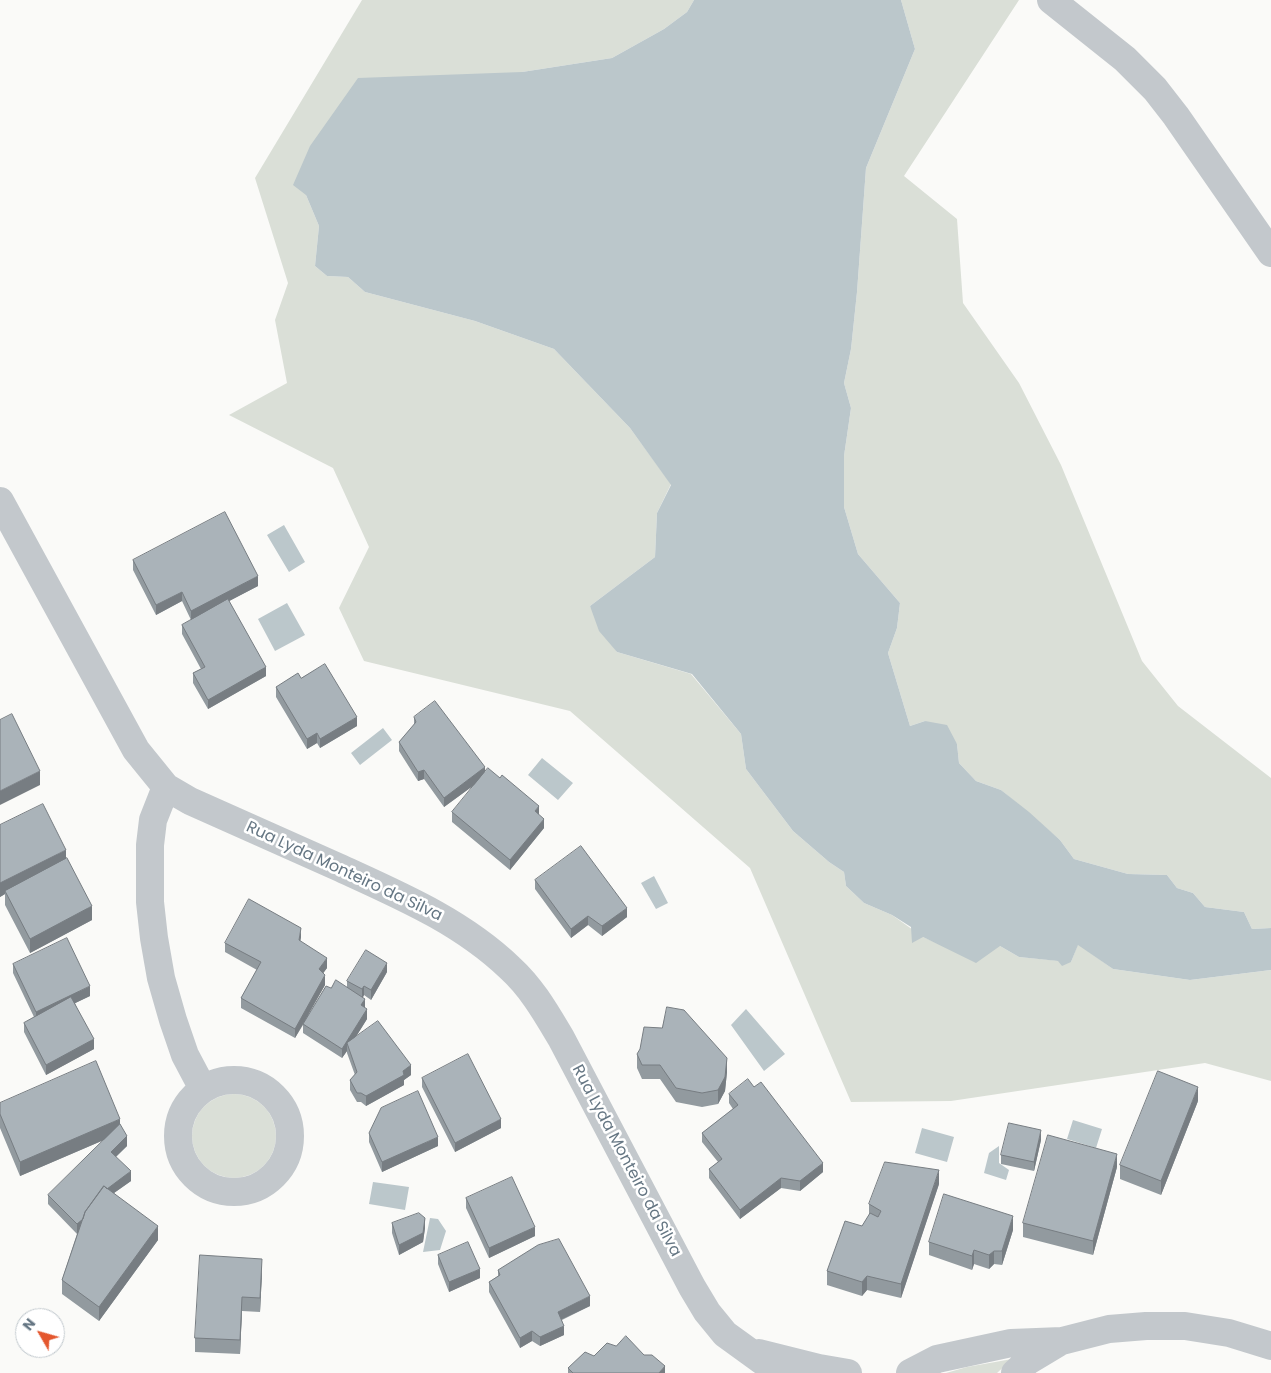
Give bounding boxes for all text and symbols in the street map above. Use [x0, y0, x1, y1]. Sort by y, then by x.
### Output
street label: Rua Lyda Monteiro da Silva [243, 818, 445, 926]
street label: Rua Lyda Monteiro da Silva [567, 1062, 685, 1260]
north arrow [15, 1308, 65, 1358]
text: N [18, 1314, 40, 1335]

